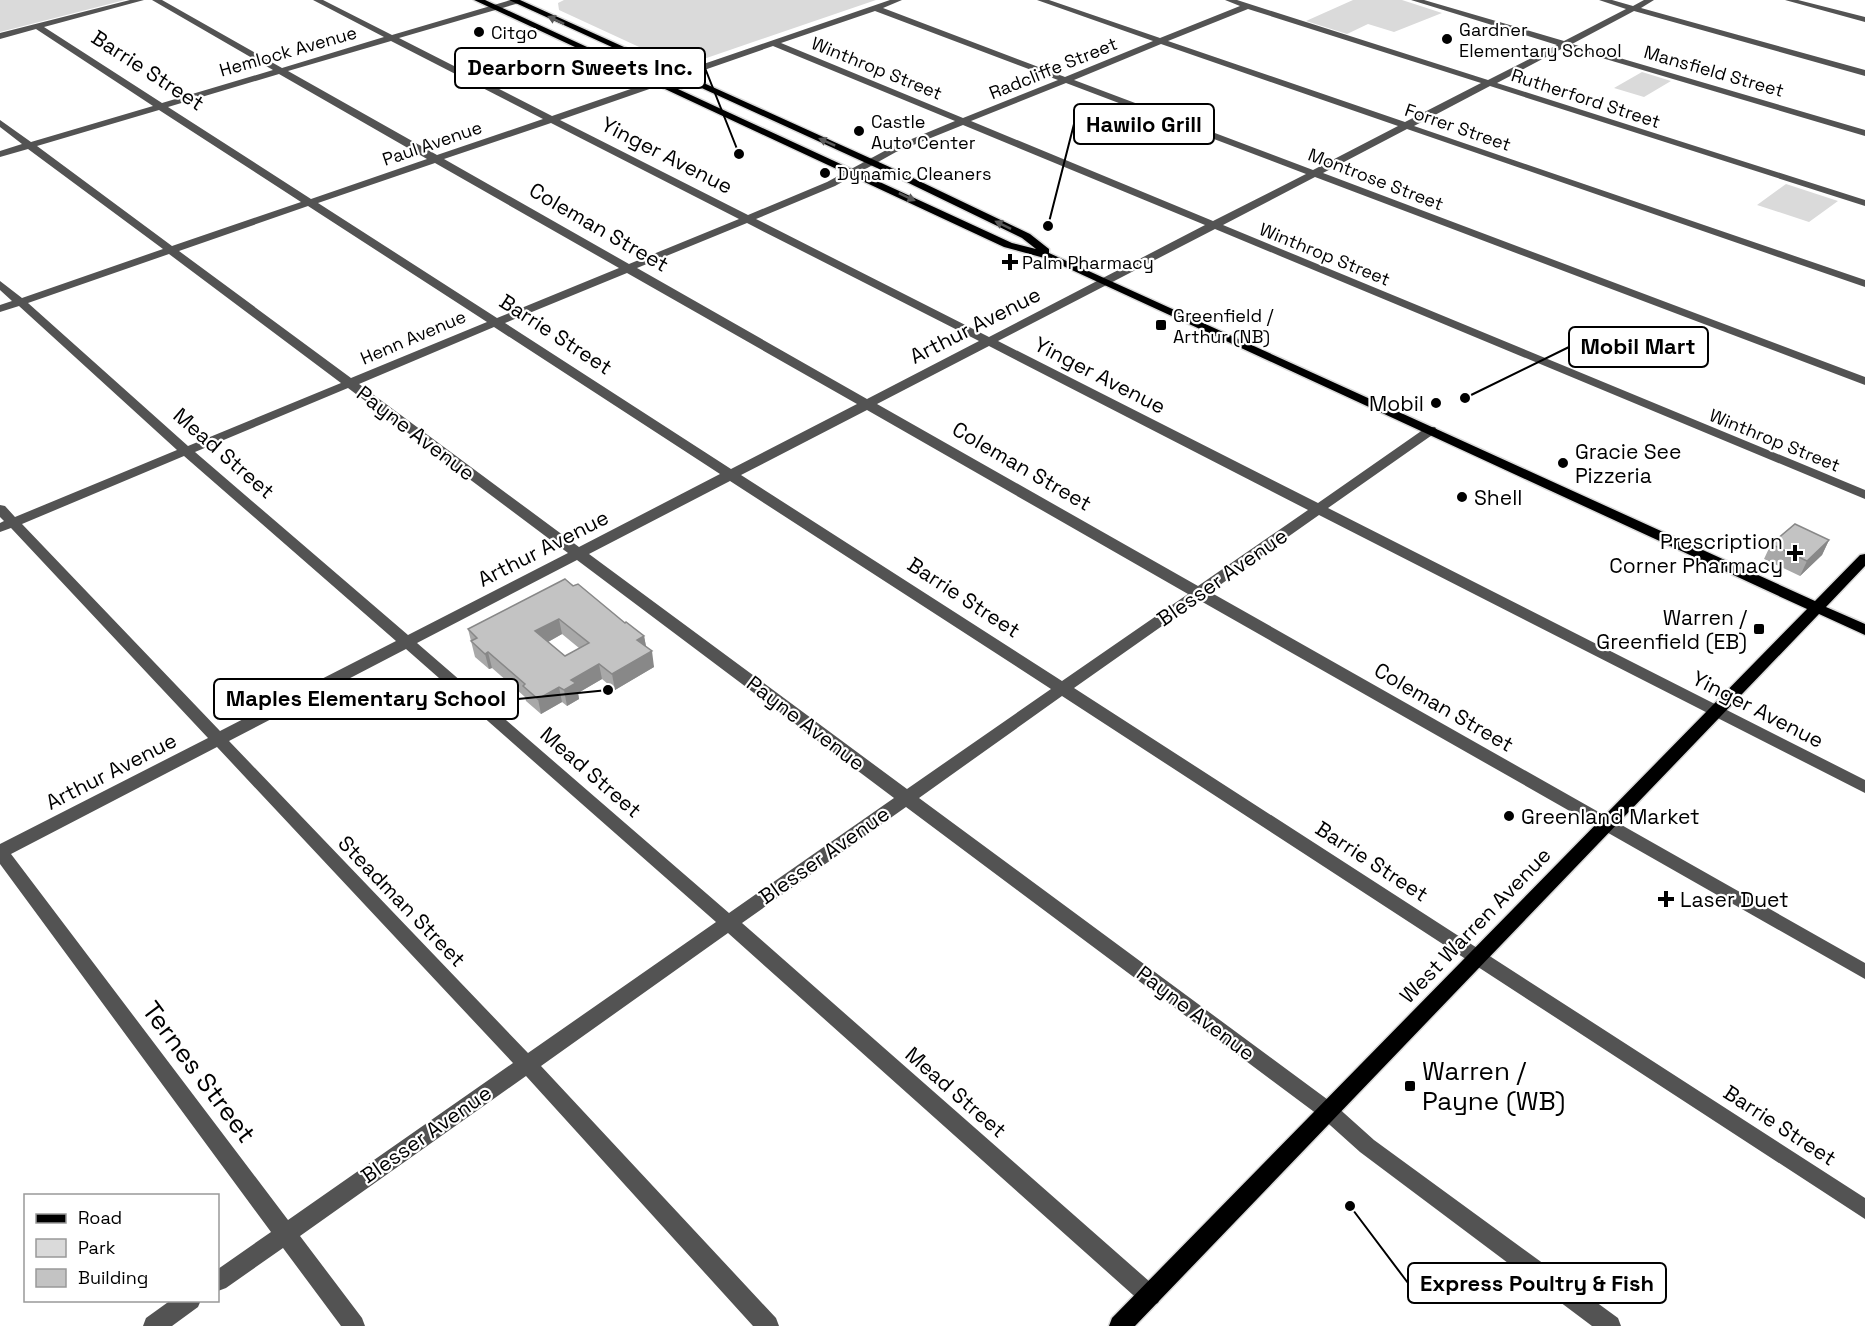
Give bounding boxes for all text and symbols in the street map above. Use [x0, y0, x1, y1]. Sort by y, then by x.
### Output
one-way arrow [548, 15, 565, 24]
place label: Gardner Elementary School [1459, 18, 1622, 62]
street label: Hemlock Avenue [217, 20, 359, 82]
place label: Citgo [491, 21, 538, 44]
street label: Barrie Street [87, 24, 209, 116]
marker: Citgo [472, 25, 486, 39]
street label: Winthrop Street [808, 31, 946, 105]
street label: Radcliffe Street [986, 32, 1120, 104]
marker: Gardner Elementary School [1440, 32, 1454, 46]
street label: Mansfield Street [1641, 40, 1787, 102]
callout: Dearborn Sweets Inc. [455, 48, 705, 88]
text: Dearborn Sweets Inc. [467, 53, 693, 81]
street label: Rutherford Street [1509, 63, 1663, 133]
street label: Forrer Street [1402, 98, 1514, 156]
callout: Hawilo Grill [1074, 104, 1214, 144]
street label: Yinger Avenue [597, 110, 737, 200]
place label: Castle Auto Center [871, 110, 976, 154]
text: Hawilo Grill [1086, 110, 1202, 138]
street label: Paul Avenue [379, 115, 485, 171]
marker: Castle Auto Center [852, 124, 866, 138]
one-way arrow [818, 136, 836, 146]
street label: Montrose Street [1305, 143, 1447, 215]
place label: Dynamic Cleaners [837, 162, 991, 185]
marker: Dynamic Cleaners [818, 166, 832, 180]
street label: Coleman Street [524, 176, 674, 278]
one-way arrow [898, 193, 915, 202]
street label: Winthrop Street [1256, 217, 1394, 291]
one-way arrow [995, 221, 1012, 230]
place label: Palm Pharmacy [1022, 251, 1154, 274]
marker: Palm Pharmacy [1003, 255, 1017, 269]
street label: Arthur Avenue [905, 280, 1045, 370]
street label: Barrie Street [495, 288, 617, 380]
street label: Henn Avenue [357, 304, 469, 370]
place label: Greenfield / Arthur (NB) [1173, 304, 1274, 348]
marker: Greenfield / Arthur (NB) [1154, 318, 1168, 332]
callout: Mobil Mart [1569, 327, 1708, 367]
street label: Yinger Avenue [1030, 330, 1170, 420]
text: Mobil Mart [1580, 332, 1696, 360]
street label: Payne Avenue [351, 380, 481, 486]
place label: Mobil [1369, 390, 1424, 417]
marker: Mobil [1429, 396, 1443, 410]
street label: Mead Street [168, 402, 280, 504]
street label: Winthrop Street [1706, 403, 1844, 477]
street label: Coleman Street [947, 415, 1097, 517]
place label: Gracie See Pizzeria [1575, 438, 1681, 489]
marker: Gracie See Pizzeria [1556, 456, 1570, 470]
place label: Shell [1474, 484, 1522, 511]
marker: Shell [1455, 490, 1469, 504]
street label: Arthur Avenue [473, 503, 613, 593]
street label: Blesser Avenue [1151, 522, 1293, 632]
place label: Prescription Corner Pharmacy [1609, 528, 1783, 579]
marker: Prescription Corner Pharmacy [1788, 546, 1802, 560]
street label: Barrie Street [903, 551, 1025, 643]
place label: Warren / Greenfield (EB) [1596, 604, 1747, 655]
marker: Warren / Greenfield (EB) [1752, 622, 1766, 636]
street label: Coleman Street [1369, 656, 1519, 758]
street label: Yinger Avenue [1688, 664, 1828, 754]
street label: Payne Avenue [741, 670, 871, 776]
callout: Maples Elementary School [214, 679, 518, 719]
text: Maples Elementary School [226, 684, 506, 712]
street label: Mead Street [535, 721, 647, 823]
street label: Arthur Avenue [41, 726, 181, 816]
street label: Blesser Avenue [753, 800, 895, 910]
place label: Greenland Market [1521, 803, 1700, 830]
marker: Greenland Market [1502, 809, 1516, 823]
street label: Barrie Street [1311, 815, 1433, 907]
street label: Steadman Street [332, 830, 472, 972]
street label: West Warren Avenue [1394, 841, 1556, 1009]
place label: Laser Duet [1680, 886, 1789, 913]
marker: Laser Duet [1657, 890, 1675, 908]
street label: Payne Avenue [1131, 960, 1261, 1066]
street label: Ternes Street [135, 994, 263, 1150]
street label: Mead Street [900, 1041, 1012, 1143]
place label: Warren / Payne (WB) [1422, 1054, 1565, 1118]
street label: Blesser Avenue [355, 1079, 497, 1189]
marker: Warren / Payne (WB) [1403, 1079, 1417, 1093]
street label: Barrie Street [1719, 1079, 1841, 1171]
legend [24, 1194, 219, 1302]
text: Road [78, 1206, 122, 1229]
text: Park [78, 1236, 116, 1259]
callout: Express Poultry & Fish [1408, 1263, 1666, 1303]
text: Building [78, 1266, 148, 1289]
text: Express Poultry & Fish [1420, 1269, 1654, 1297]

